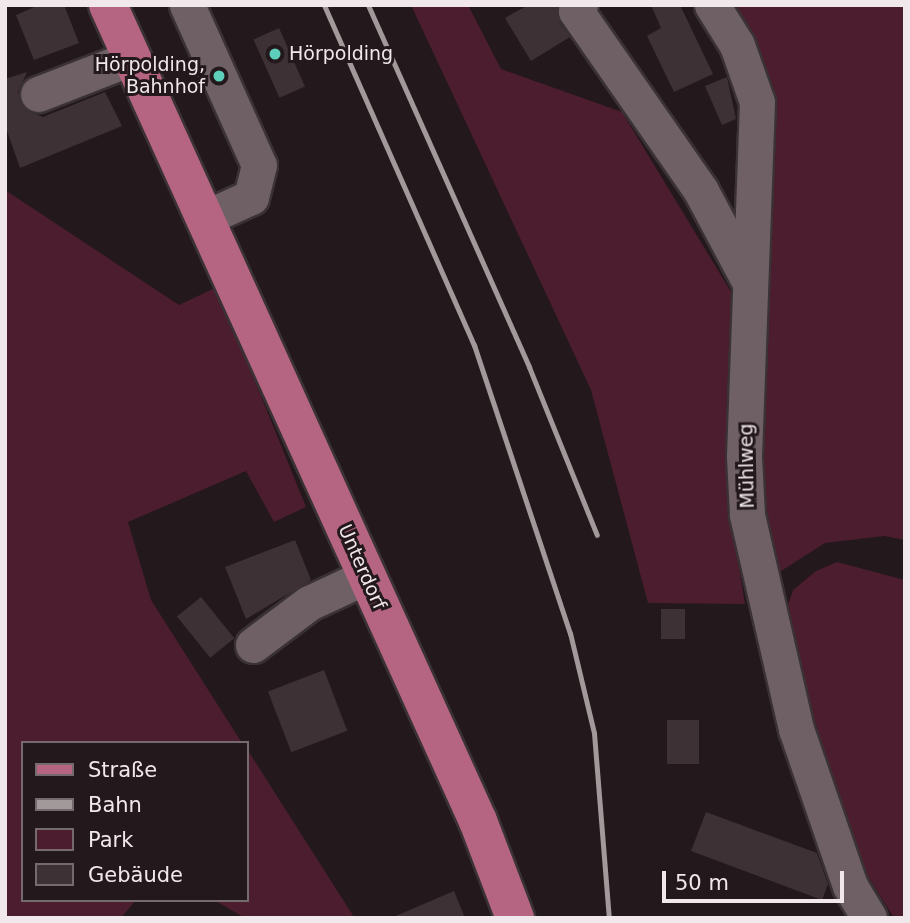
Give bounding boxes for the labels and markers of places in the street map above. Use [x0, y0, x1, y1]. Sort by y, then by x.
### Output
place label: Hörpolding [289, 43, 393, 65]
marker: Hörpolding [267, 46, 283, 62]
place label: Hörpolding, Bahnhof [95, 54, 205, 98]
marker: Hörpolding, Bahnhof [211, 68, 227, 84]

